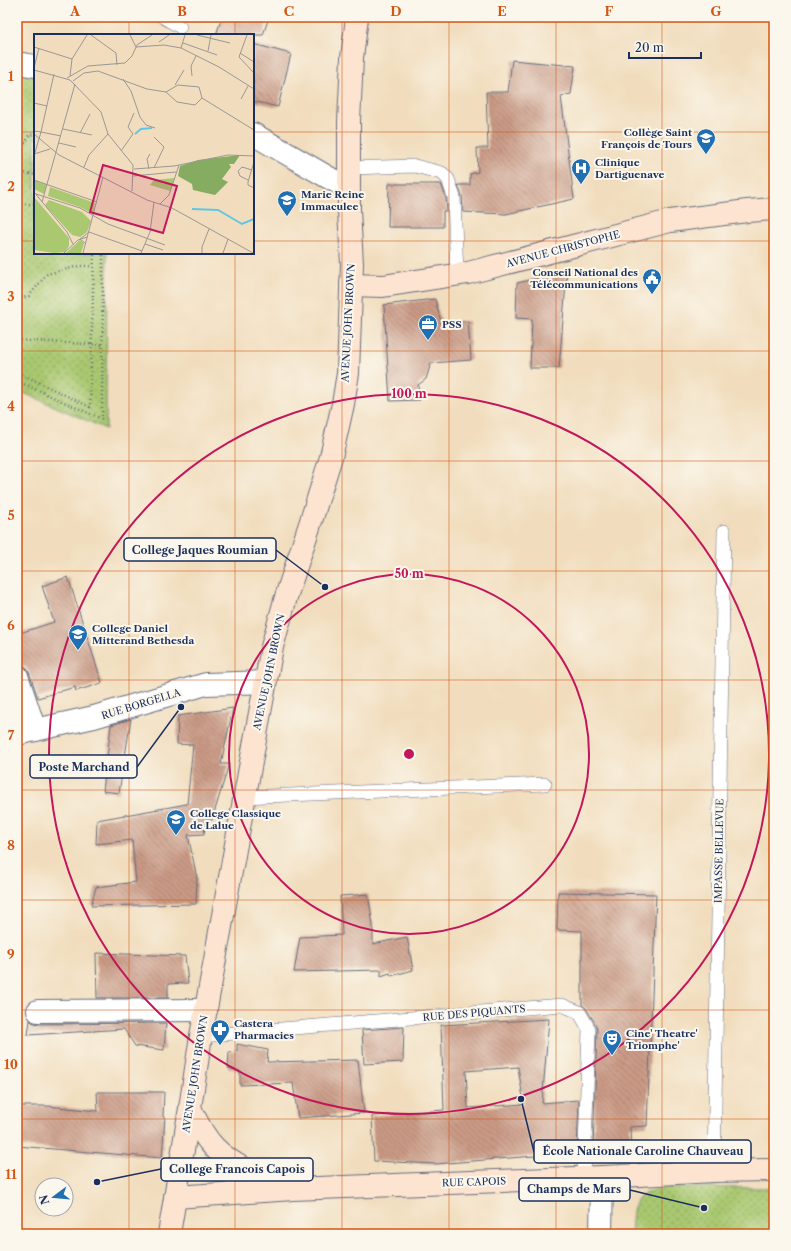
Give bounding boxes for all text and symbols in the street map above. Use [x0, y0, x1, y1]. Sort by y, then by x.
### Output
text: A [69, 3, 81, 19]
text: B [177, 3, 187, 19]
text: C [284, 3, 294, 19]
text: D [390, 3, 402, 19]
text: E [497, 3, 507, 19]
text: F [605, 3, 614, 19]
text: G [710, 3, 722, 19]
inset map [34, 34, 254, 254]
scale bar [629, 34, 701, 60]
text: 20 m [635, 40, 664, 55]
text: 1 [8, 68, 14, 84]
place label: Collège Saint François de Tours [601, 126, 692, 151]
school or university icon: Collège Saint François de Tours [695, 127, 717, 155]
place label: Clinique Dartiguenave [595, 156, 665, 181]
hospital icon: Clinique Dartiguenave [570, 157, 592, 185]
text: 2 [7, 178, 15, 194]
place label: Marie Reine Immaculee [301, 188, 364, 213]
school or university icon: Marie Reine Immaculee [276, 189, 298, 217]
street label: AVENUE CHRISTOPHE [504, 228, 621, 271]
street label: AVENUE JOHN BROWN [338, 263, 358, 384]
place label: Conseil National des Télécommunications [530, 266, 638, 291]
public building icon: Conseil National des Télécommunications [641, 267, 663, 295]
text: 3 [7, 288, 15, 304]
office icon: PSS [417, 313, 439, 341]
place label: PSS [442, 318, 462, 331]
text: 100 m [391, 386, 427, 401]
text: 4 [7, 398, 15, 414]
text: 5 [7, 507, 15, 523]
callout: College Jaques Roumian [124, 538, 276, 561]
text: College Jaques Roumian [132, 543, 269, 557]
text: 50 m [394, 566, 424, 581]
street label: AVENUE JOHN BROWN [250, 613, 288, 732]
text: 6 [7, 617, 15, 633]
place label: College Daniel Mitterand Bethesda [92, 622, 194, 647]
school or university icon: College Daniel Mitterand Bethesda [67, 623, 89, 651]
street label: RUE BORGELLA [100, 686, 183, 722]
text: 7 [8, 727, 15, 743]
centre of rings [402, 747, 416, 761]
callout: Poste Marchand [30, 755, 137, 778]
text: Poste Marchand [38, 760, 130, 774]
street label: IMPASSE BELLEVUE [712, 799, 726, 903]
place label: College Classique de Lalue [190, 807, 281, 832]
school or university icon: College Classique de Lalue [165, 808, 187, 836]
text: 8 [7, 837, 15, 853]
text: 9 [7, 946, 15, 962]
street label: RUE DES PIQUANTS [422, 1002, 526, 1024]
street label: AVENUE JOHN BROWN [179, 1014, 211, 1135]
place label: Castera Pharmacies [234, 1017, 294, 1042]
pharmacy icon: Castera Pharmacies [209, 1018, 231, 1046]
place label: Cine' Theatre' Triomphe' [626, 1027, 698, 1052]
theatre icon: Cine' Theatre' Triomphe' [601, 1028, 623, 1056]
text: 10 [4, 1056, 18, 1072]
callout: École Nationale Caroline Chauveau [534, 1140, 751, 1163]
text: École Nationale Caroline Chauveau [542, 1144, 744, 1158]
callout: College Francois Capois [161, 1158, 313, 1181]
text: College Francois Capois [169, 1162, 305, 1176]
text: 11 [5, 1166, 17, 1182]
street label: RUE CAPOIS [442, 1174, 506, 1190]
north arrow [34, 1177, 74, 1217]
callout: Champs de Mars [519, 1178, 630, 1201]
text: Champs de Mars [527, 1182, 621, 1196]
text: N [36, 1193, 52, 1206]

